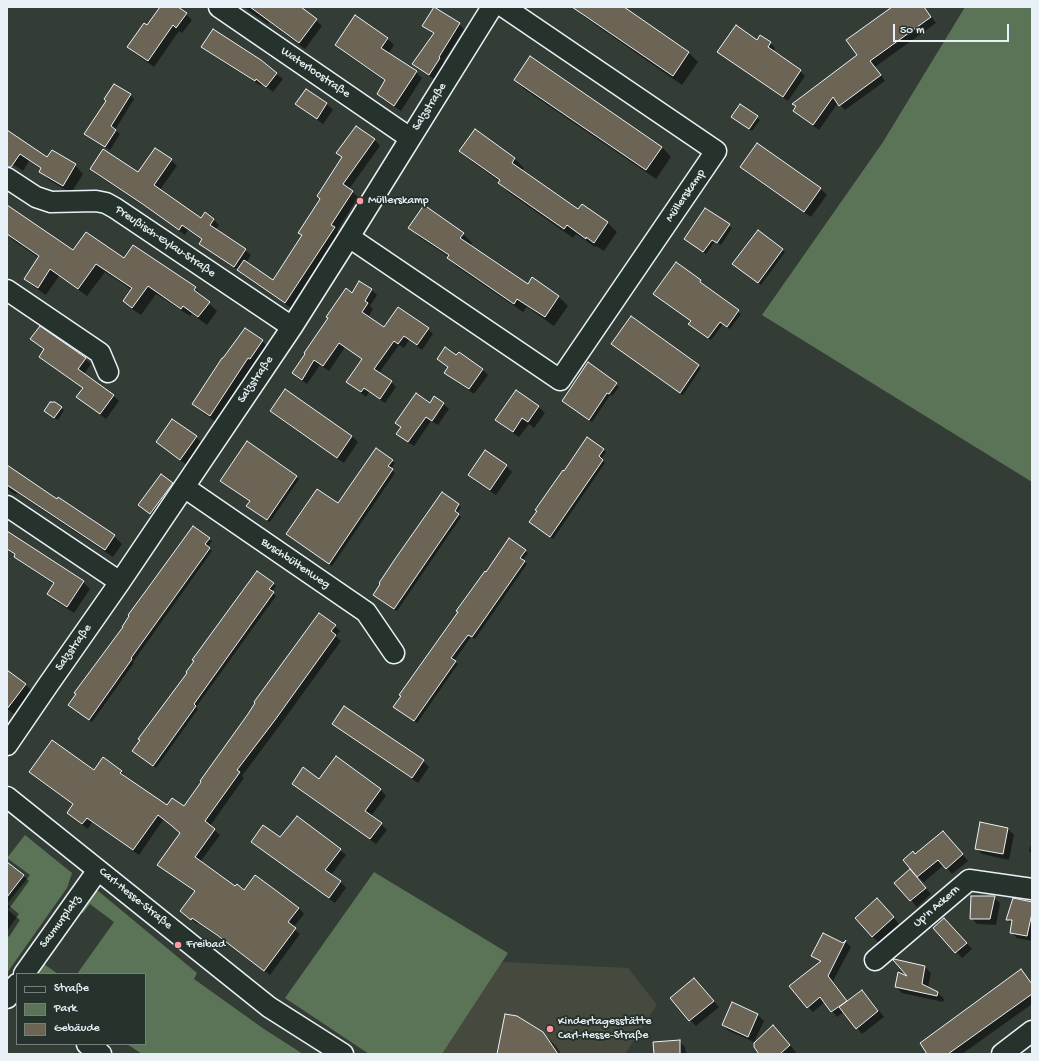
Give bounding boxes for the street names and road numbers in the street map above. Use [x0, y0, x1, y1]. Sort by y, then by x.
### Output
street label: Waterloostraße [277, 44, 353, 102]
street label: Salzstraße [410, 80, 450, 134]
street label: Müllerskamp [663, 167, 709, 225]
street label: Preußisch-Eylau-Straße [112, 203, 218, 281]
street label: Salzstraße [235, 354, 277, 406]
street label: Buschbültenweg [258, 536, 332, 592]
street label: Salzstraße [53, 622, 95, 674]
street label: Carl-Hesse-Straße [95, 865, 175, 933]
street label: Up'n Ackern [911, 883, 963, 931]
street label: Saumurplatz [37, 893, 85, 951]

